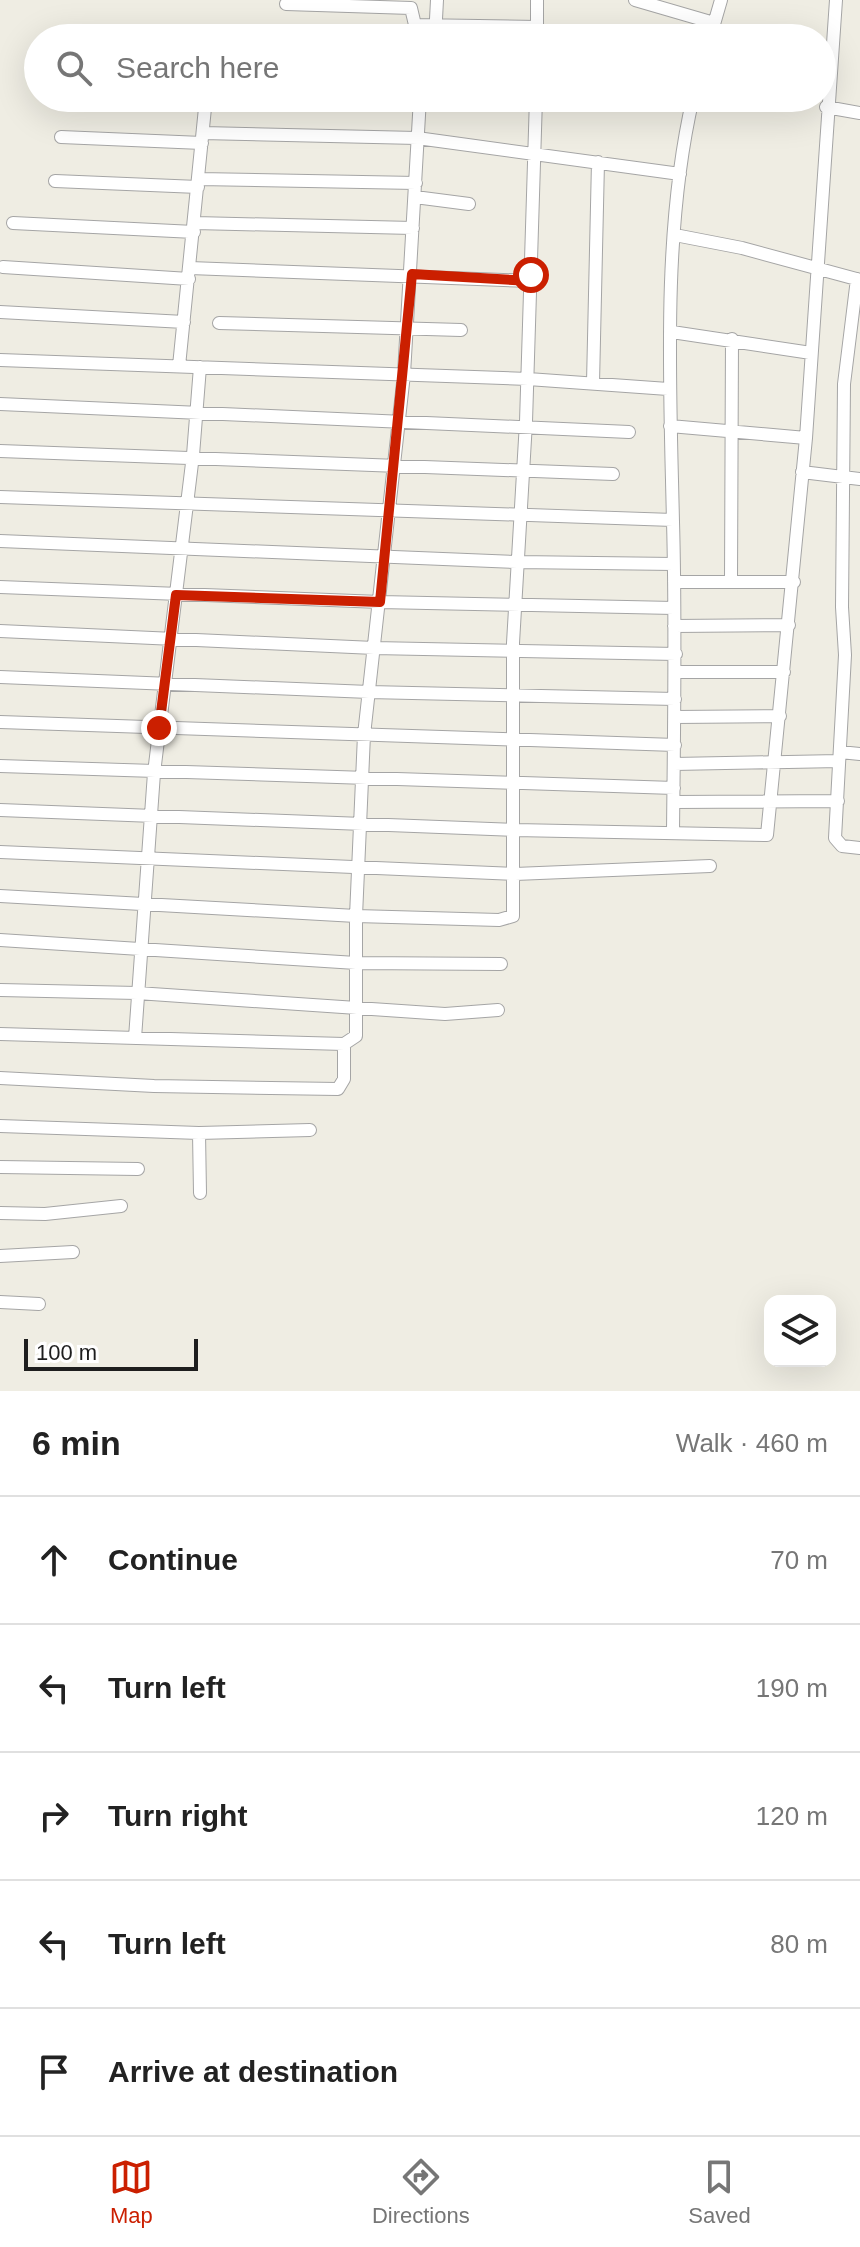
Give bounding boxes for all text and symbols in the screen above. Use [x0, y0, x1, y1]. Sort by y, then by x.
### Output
search box [24, 24, 836, 112]
icon: search [52, 46, 96, 90]
text: Search here [116, 51, 279, 84]
route start [513, 257, 549, 293]
route end [141, 710, 177, 746]
map controls [764, 1295, 836, 1367]
button: layers [764, 1295, 836, 1367]
scale bar [24, 1335, 198, 1371]
text: 100 m [36, 1340, 97, 1365]
text: 6 min [32, 1424, 121, 1462]
text: Walk · 460 m [676, 1428, 828, 1458]
icon: ahead [32, 1538, 76, 1582]
text: Continue [108, 1543, 238, 1576]
text: 70 m [770, 1545, 828, 1575]
icon: left [32, 1666, 76, 1710]
text: Turn left [108, 1671, 226, 1704]
text: 190 m [756, 1673, 828, 1703]
icon: right [32, 1794, 76, 1838]
text: Turn right [108, 1799, 247, 1832]
text: 120 m [756, 1801, 828, 1831]
icon: left [32, 1922, 76, 1966]
text: Turn left [108, 1927, 226, 1960]
text: 80 m [770, 1929, 828, 1959]
icon: arrive [32, 2050, 76, 2094]
text: Arrive at destination [108, 2055, 398, 2088]
tab: Map [109, 2155, 153, 2229]
tab: Directions [372, 2155, 470, 2229]
tab: Saved [688, 2155, 751, 2229]

